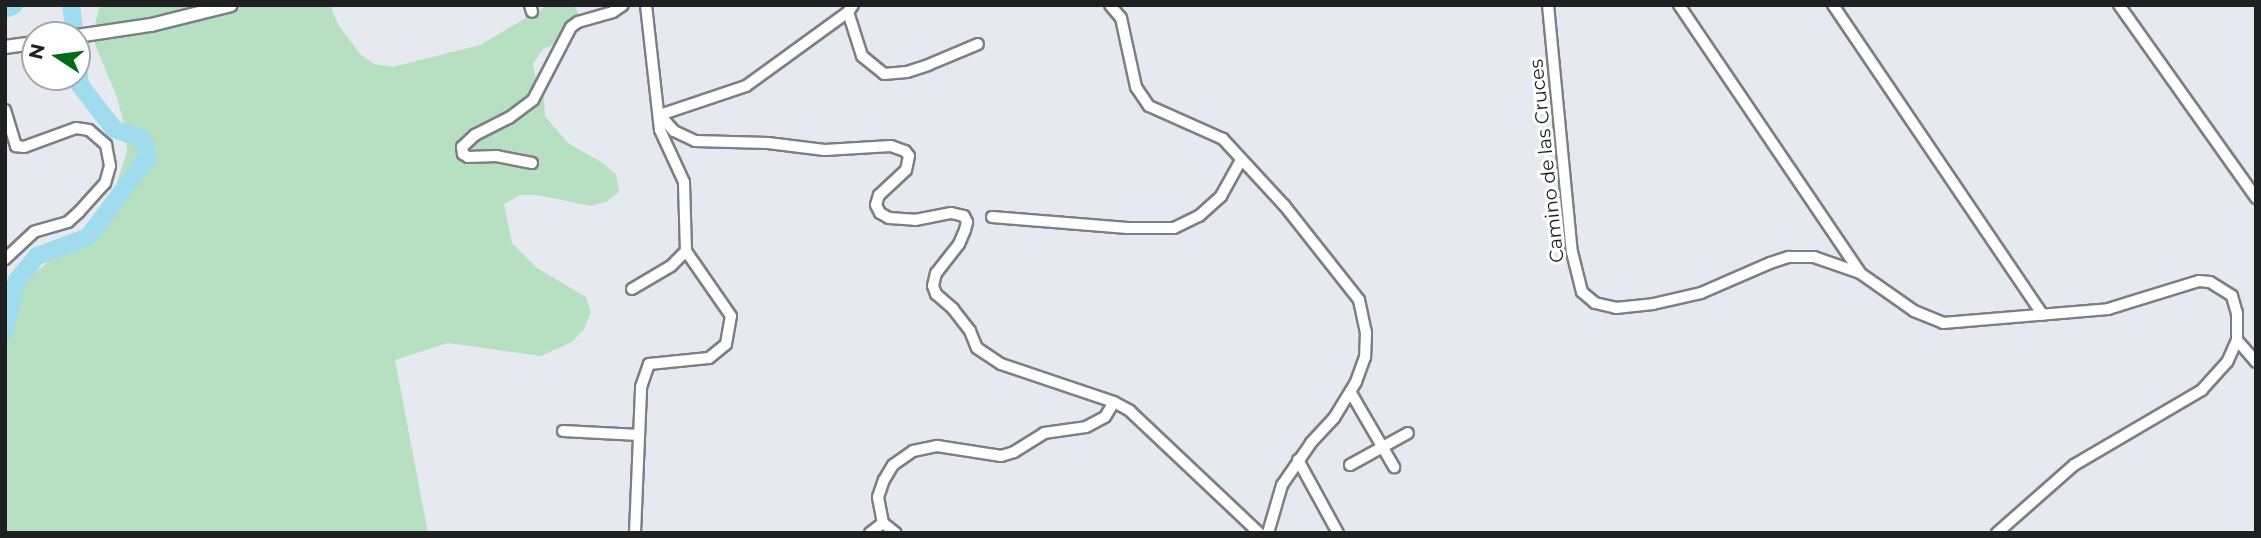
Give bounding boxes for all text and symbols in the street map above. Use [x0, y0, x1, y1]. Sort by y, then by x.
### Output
north arrow [21, 21, 91, 91]
text: N [24, 42, 50, 62]
street label: Camino de las Cruces [1525, 58, 1569, 264]

